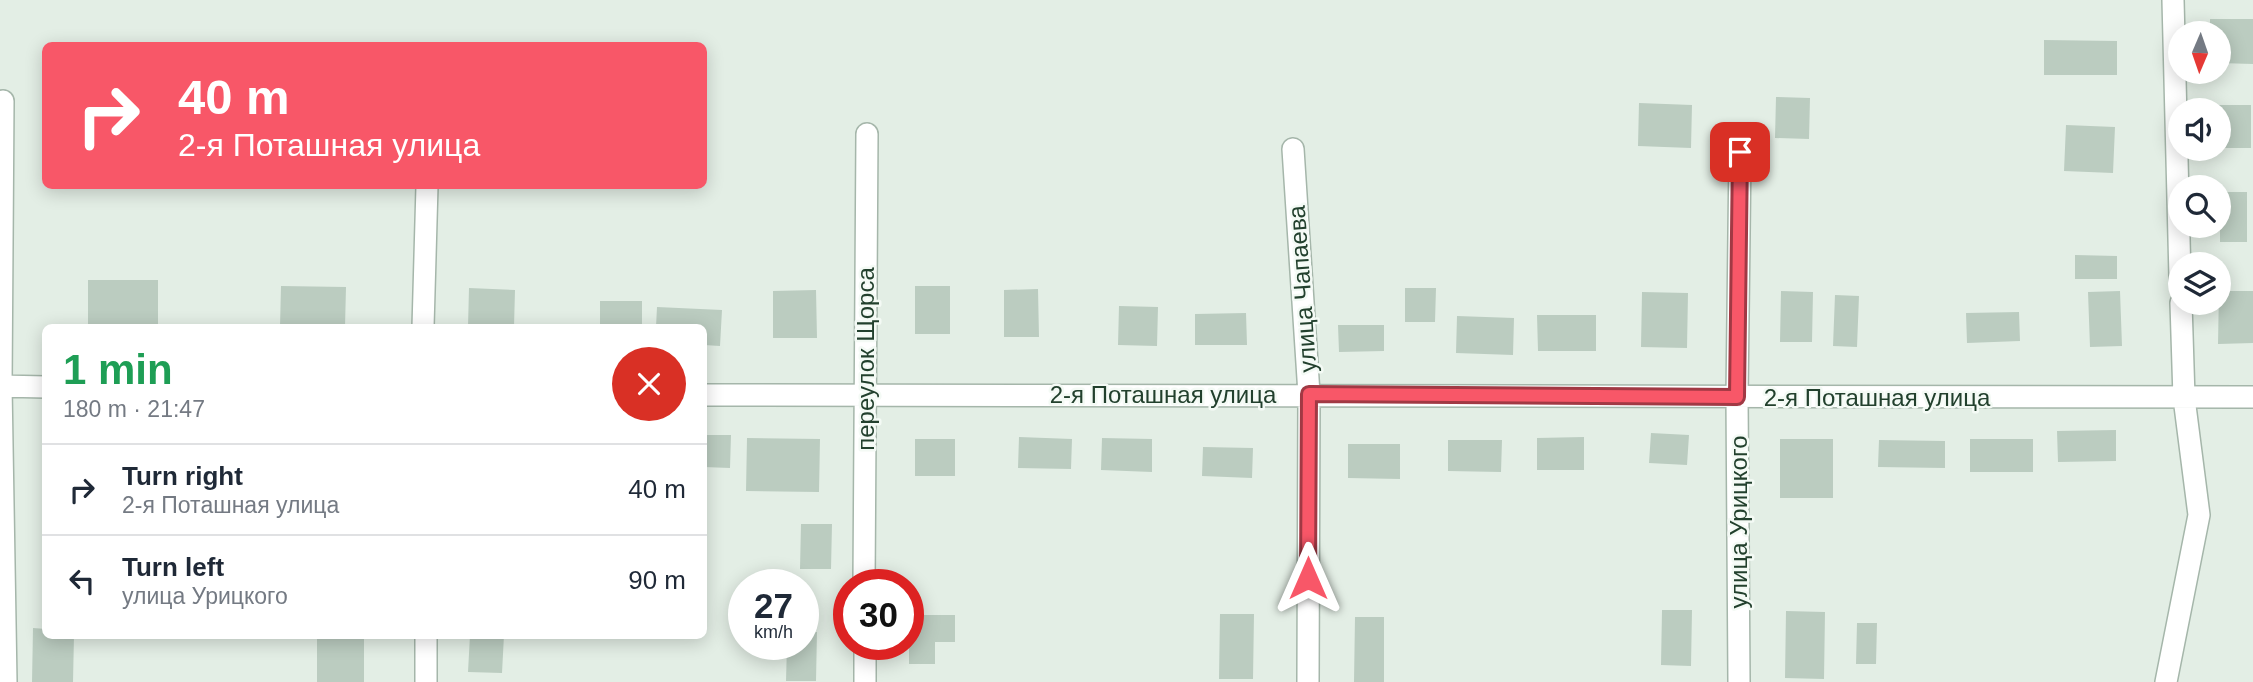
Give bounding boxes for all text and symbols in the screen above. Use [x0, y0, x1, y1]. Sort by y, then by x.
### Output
north arrow [2168, 21, 2231, 84]
map controls [2168, 21, 2231, 315]
icon: right [63, 70, 154, 161]
text: 40 m [178, 70, 290, 124]
button: sound [2168, 98, 2231, 161]
pin [1710, 122, 1770, 182]
text: 2-я Поташная улица [178, 127, 480, 163]
icon: arrive [1721, 133, 1759, 171]
button: search [2168, 175, 2231, 238]
street label: улица Чапаева [1283, 204, 1321, 373]
button: layers [2168, 252, 2231, 315]
street label: переулок Щорса [852, 267, 879, 451]
text: 1 min [63, 346, 173, 393]
button: close [612, 347, 686, 421]
street label: 2-я Поташная улица [1050, 381, 1277, 408]
street label: 2-я Поташная улица [1764, 384, 1991, 411]
text: 180 m · 21:47 [63, 396, 205, 422]
street label: улица Урицкого [1725, 435, 1752, 609]
text: Turn right [122, 461, 243, 491]
icon: right [63, 471, 101, 509]
text: 40 m [628, 474, 686, 504]
text: 2-я Поташная улица [122, 492, 339, 518]
position arrow [1271, 541, 1345, 615]
text: Turn left [122, 552, 224, 582]
icon: left [63, 562, 101, 600]
text: 90 m [628, 565, 686, 595]
speed limit sign: 30 [833, 569, 924, 660]
text: улица Урицкого [122, 583, 288, 609]
text: 27 [754, 586, 793, 625]
text: km/h [754, 622, 793, 642]

